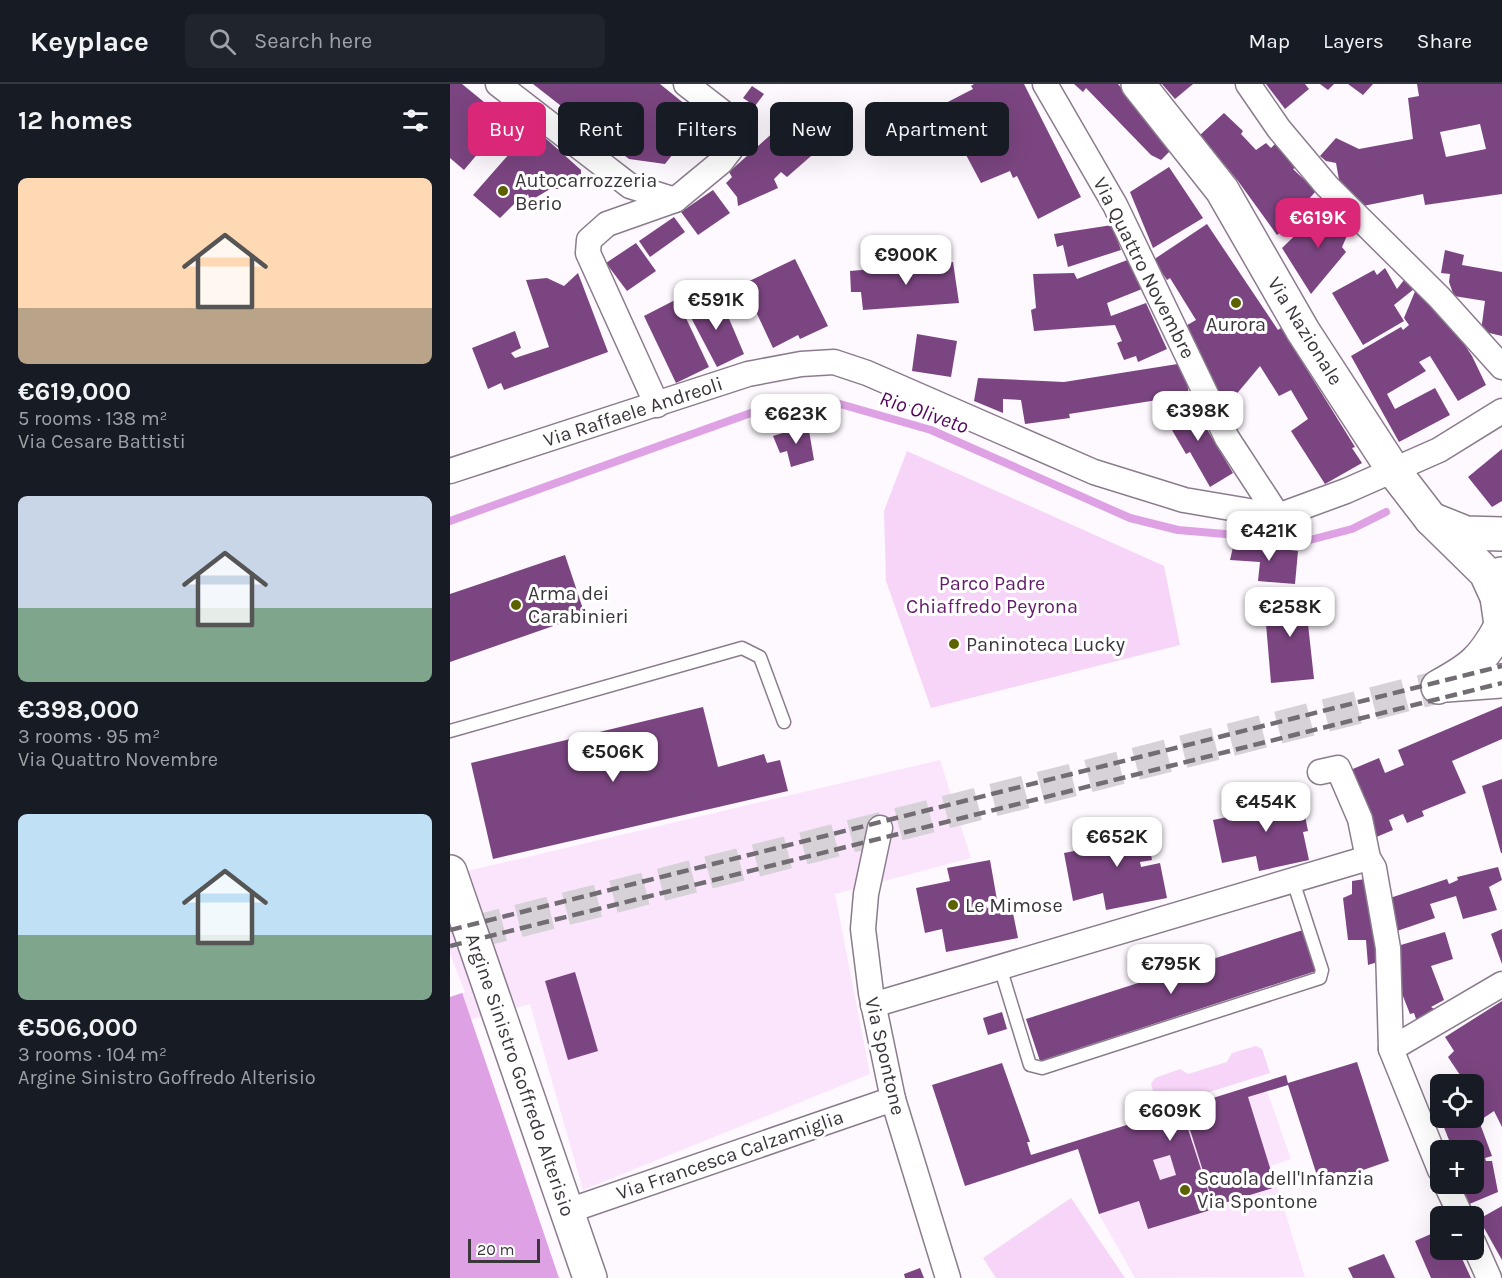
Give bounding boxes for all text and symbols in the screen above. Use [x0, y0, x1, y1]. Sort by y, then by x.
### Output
search box [185, 14, 605, 68]
text: Keyplace [30, 25, 149, 58]
icon: search [206, 25, 239, 58]
text: Search here [254, 28, 372, 54]
text: Map [1248, 29, 1290, 53]
text: Layers [1323, 29, 1384, 53]
text: Share [1417, 29, 1472, 53]
chip: Buy [468, 102, 546, 156]
chip: Rent [558, 102, 644, 156]
chip: Filters [656, 102, 758, 156]
chip: New [770, 102, 853, 156]
chip: Apartment [865, 102, 1009, 156]
icon: filters [399, 104, 432, 137]
text: 12 homes [18, 105, 133, 136]
place label: Autocarrozzeria Berio [515, 169, 657, 215]
street label: Via Quattro Novembre [1088, 174, 1200, 362]
marker: Autocarrozzeria Berio [496, 184, 510, 198]
pin: €619K [1276, 198, 1360, 249]
text: €619K [1289, 206, 1347, 229]
icon: home [171, 217, 279, 325]
pin: €900K [864, 235, 948, 286]
text: €900K [874, 243, 938, 266]
street label: Via Nazionale [1263, 273, 1347, 389]
pin: €591K [674, 280, 758, 331]
text: €591K [688, 288, 744, 311]
marker: Aurora [1229, 296, 1243, 310]
place label: Aurora [1206, 313, 1266, 336]
street label: Via Raffaele Andreoli [540, 372, 726, 452]
text: €619,000 [18, 376, 131, 407]
water label: Rio Oliveto [877, 386, 972, 439]
pin: €398K [1156, 391, 1240, 442]
pin: €623K [754, 394, 838, 445]
text: €398K [1166, 399, 1230, 422]
text: €623K [765, 402, 827, 425]
text: 5 rooms · 138 m² [18, 407, 168, 430]
text: Via Cesare Battisti [18, 430, 186, 453]
pin: €421K [1227, 511, 1311, 562]
text: €421K [1241, 519, 1297, 542]
icon: home [171, 535, 279, 643]
park label: Parco Padre Chiaffredo Peyrona [906, 572, 1078, 618]
place label: Arma dei Carabinieri [528, 582, 629, 628]
pin: €258K [1248, 587, 1332, 638]
text: €258K [1259, 595, 1321, 618]
marker: Arma dei Carabinieri [509, 598, 523, 612]
place label: Paninoteca Lucky [966, 633, 1125, 656]
marker: Paninoteca Lucky [947, 637, 961, 651]
text: €398,000 [18, 694, 139, 725]
text: 3 rooms · 95 m² [18, 725, 160, 748]
pin: €506K [571, 732, 655, 783]
text: €506K [582, 740, 644, 763]
text: Via Quattro Novembre [18, 748, 218, 771]
pin: €454K [1224, 782, 1308, 833]
text: €454K [1235, 790, 1297, 813]
pin: €652K [1075, 817, 1159, 868]
text: €652K [1086, 825, 1148, 848]
icon: home [171, 853, 279, 961]
place label: Le Mimose [965, 894, 1063, 917]
marker: Le Mimose [946, 898, 960, 912]
street label: Argine Sinistro Goffredo Alterisio [461, 930, 579, 1220]
pin: €795K [1129, 944, 1213, 995]
text: €795K [1141, 952, 1201, 975]
street label: Via Spontone [860, 995, 910, 1117]
text: €506,000 [18, 1012, 138, 1043]
text: 3 rooms · 104 m² [18, 1043, 167, 1066]
text: Argine Sinistro Goffredo Alterisio [18, 1066, 316, 1089]
map controls [1430, 1074, 1484, 1260]
button: locate [1430, 1074, 1484, 1128]
pin: €609K [1128, 1091, 1212, 1142]
text: €609K [1139, 1099, 1201, 1122]
street label: Via Francesca Calzamiglia [613, 1105, 847, 1205]
button: + [1430, 1140, 1484, 1194]
place label: Scuola dell'Infanzia Via Spontone [1197, 1167, 1374, 1213]
marker: Scuola dell'Infanzia Via Spontone [1178, 1183, 1192, 1197]
button: − [1430, 1206, 1484, 1260]
scale bar [468, 1236, 540, 1264]
text: 20 m [477, 1240, 515, 1259]

